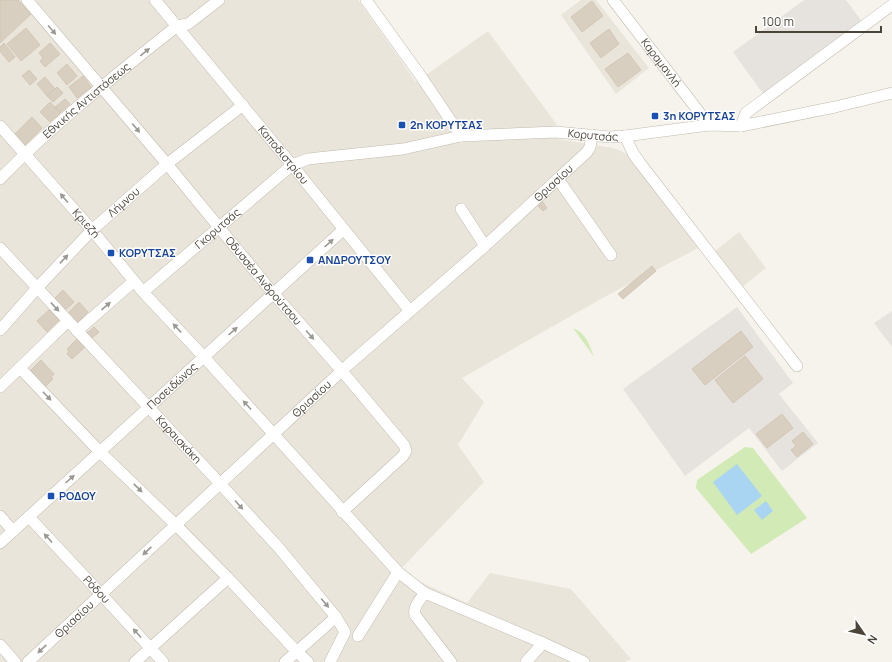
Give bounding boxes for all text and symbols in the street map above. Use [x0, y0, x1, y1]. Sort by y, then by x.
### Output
scale bar [756, 8, 881, 34]
text: 100 m [762, 13, 794, 30]
one-way arrow [47, 24, 56, 35]
street label: Καραμανλή [638, 35, 685, 90]
one-way arrow [139, 47, 150, 56]
street label: Εθνικής Αντιστάσεως [39, 59, 133, 141]
place label: 3η ΚΟΡΥΤΣΑΣ [663, 108, 736, 123]
marker: 3η ΚΟΡΥΤΣΑΣ [650, 111, 660, 121]
place label: 2η ΚΟΡΥΤΣΑΣ [410, 117, 483, 132]
marker: 2η ΚΟΡΥΤΣΑΣ [397, 120, 407, 130]
street label: Καποδιστρίου [255, 122, 312, 187]
one-way arrow [132, 123, 141, 134]
street label: Κορυτσάς [567, 125, 619, 144]
street label: Θριασίου [530, 161, 576, 204]
street label: Λήμνου [104, 184, 143, 220]
one-way arrow [59, 193, 68, 203]
street label: Γκορυτσάς [191, 204, 243, 252]
street label: Κριεζή [69, 205, 104, 241]
street label: Οδυσσέα Ανδρούτσου [222, 233, 306, 328]
one-way arrow [324, 239, 333, 248]
place label: ΚΟΡΥΤΣΑΣ [119, 245, 176, 260]
marker: ΚΟΡΥΤΣΑΣ [106, 248, 116, 258]
place label: ΑΝΔΡΟΥΤΣΟΥ [318, 252, 391, 267]
one-way arrow [59, 254, 69, 264]
marker: ΑΝΔΡΟΥΤΣΟΥ [305, 255, 315, 265]
one-way arrow [51, 302, 60, 312]
one-way arrow [100, 302, 111, 311]
one-way arrow [172, 323, 182, 333]
one-way arrow [227, 326, 238, 335]
one-way arrow [306, 330, 315, 340]
street label: Ποσειδώνος [144, 359, 200, 412]
street label: Θριασίου [289, 377, 334, 420]
one-way arrow [42, 391, 51, 401]
one-way arrow [242, 400, 252, 410]
street label: Καραισκάκη [153, 412, 205, 466]
one-way arrow [65, 474, 75, 484]
one-way arrow [133, 484, 143, 493]
place label: ΡΟΔΟΥ [59, 488, 96, 503]
marker: ΡΟΔΟΥ [46, 491, 56, 501]
one-way arrow [235, 500, 244, 510]
one-way arrow [43, 533, 53, 543]
one-way arrow [142, 547, 152, 556]
street label: Ρόδου [80, 572, 114, 606]
street label: Θριασίου [51, 597, 97, 641]
one-way arrow [320, 598, 329, 608]
north arrow [844, 614, 884, 654]
one-way arrow [132, 628, 141, 638]
text: N [864, 632, 881, 647]
one-way arrow [37, 644, 46, 653]

